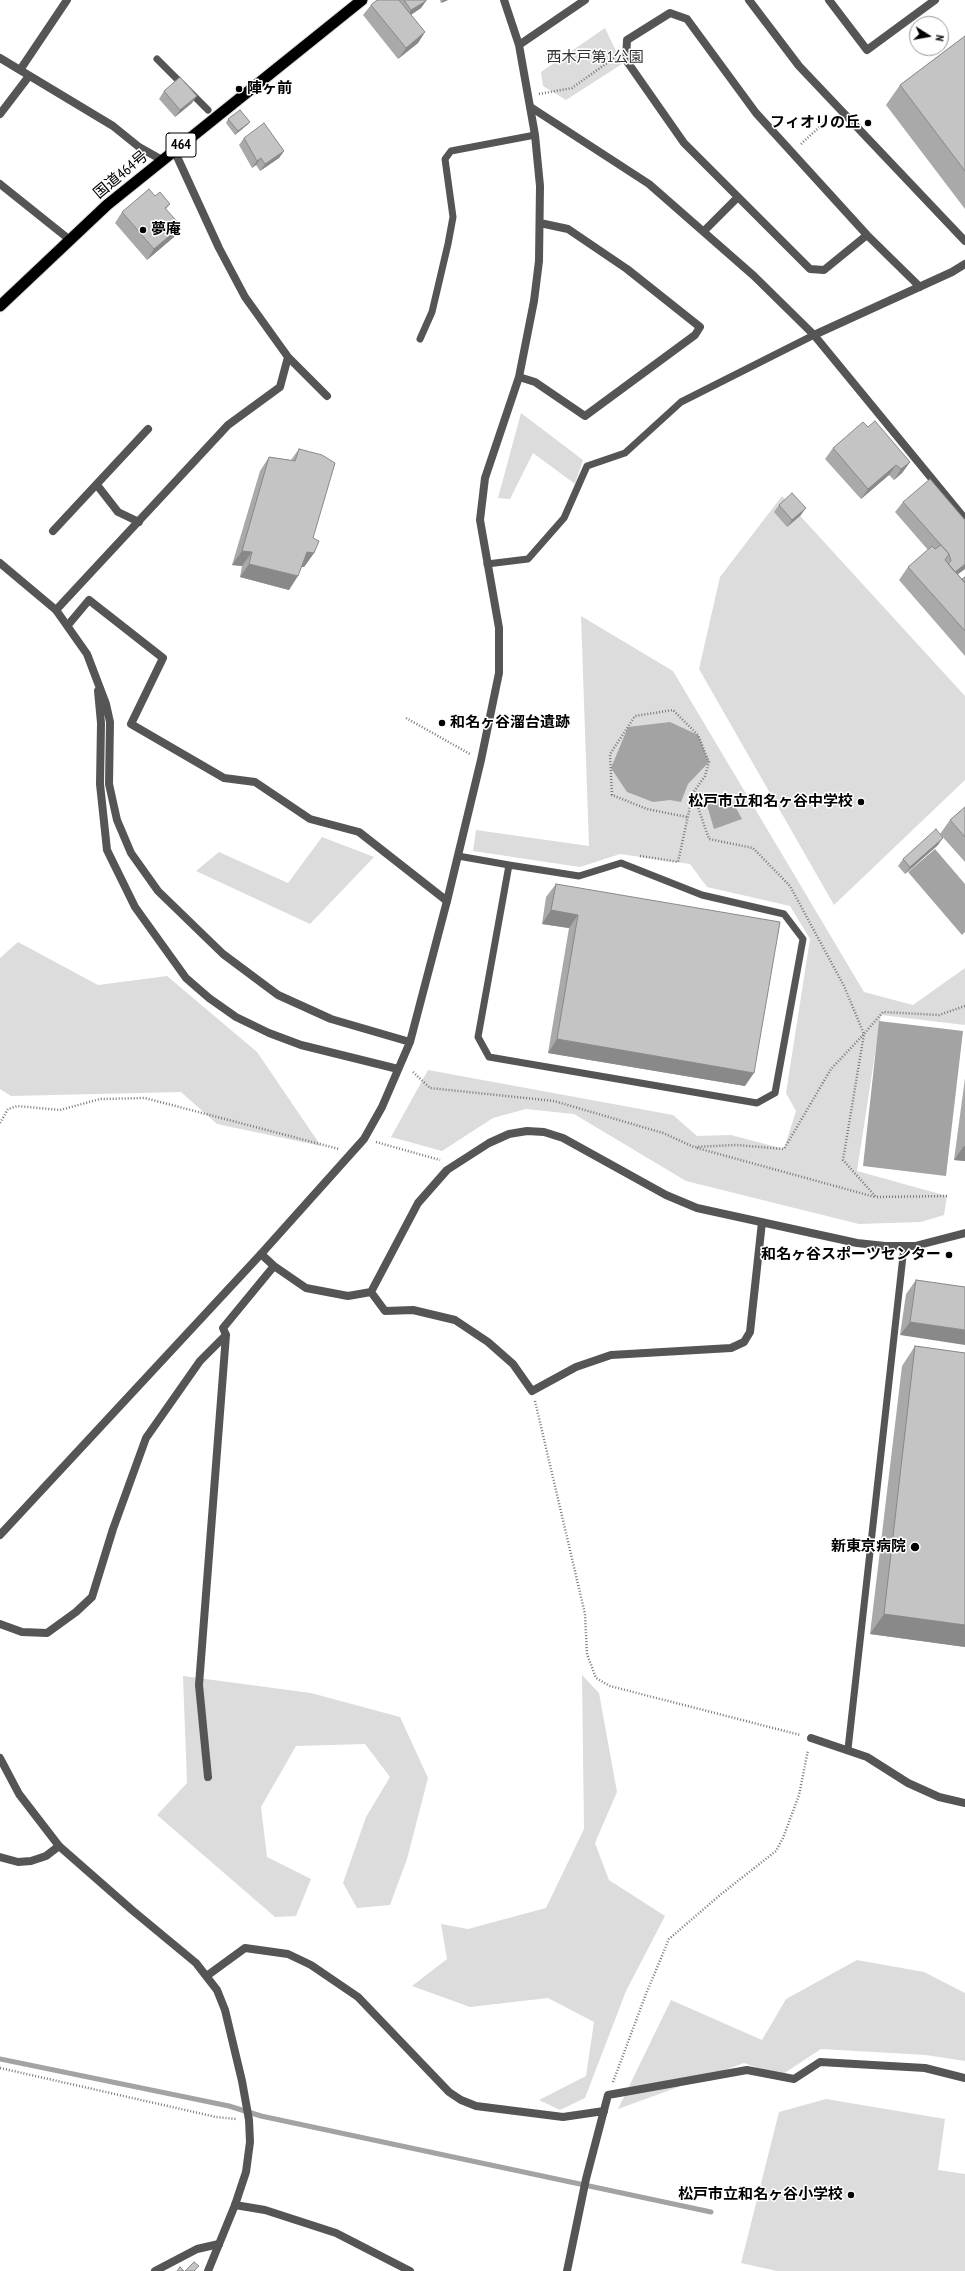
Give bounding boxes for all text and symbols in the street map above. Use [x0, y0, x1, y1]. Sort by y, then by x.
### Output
north arrow [909, 16, 949, 56]
text: N [932, 34, 947, 42]
park label: 西木戸第1公園 [547, 49, 643, 67]
place label: 陣ヶ前 [247, 80, 292, 98]
marker: 陣ヶ前 [234, 84, 244, 94]
place label: フィオリの丘 [770, 114, 860, 132]
marker: フィオリの丘 [863, 118, 873, 128]
road number: 464 [166, 133, 196, 157]
street label: 国道464号 [90, 147, 152, 203]
place label: 夢庵 [151, 221, 181, 239]
marker: 夢庵 [138, 225, 148, 235]
place label: 和名ヶ谷溜台遺跡 [450, 714, 570, 732]
marker: 和名ヶ谷溜台遺跡 [437, 718, 447, 728]
place label: 松戸市立和名ヶ谷中学校 [688, 793, 853, 811]
marker: 松戸市立和名ヶ谷中学校 [856, 797, 866, 807]
place label: 和名ヶ谷スポーツセンター [761, 1246, 941, 1264]
marker: 和名ヶ谷スポーツセンター [944, 1250, 954, 1260]
place label: 新東京病院 [831, 1538, 906, 1556]
marker: 新東京病院 [909, 1541, 921, 1553]
place label: 松戸市立和名ヶ谷小学校 [678, 2186, 843, 2204]
marker: 松戸市立和名ヶ谷小学校 [846, 2190, 856, 2200]

